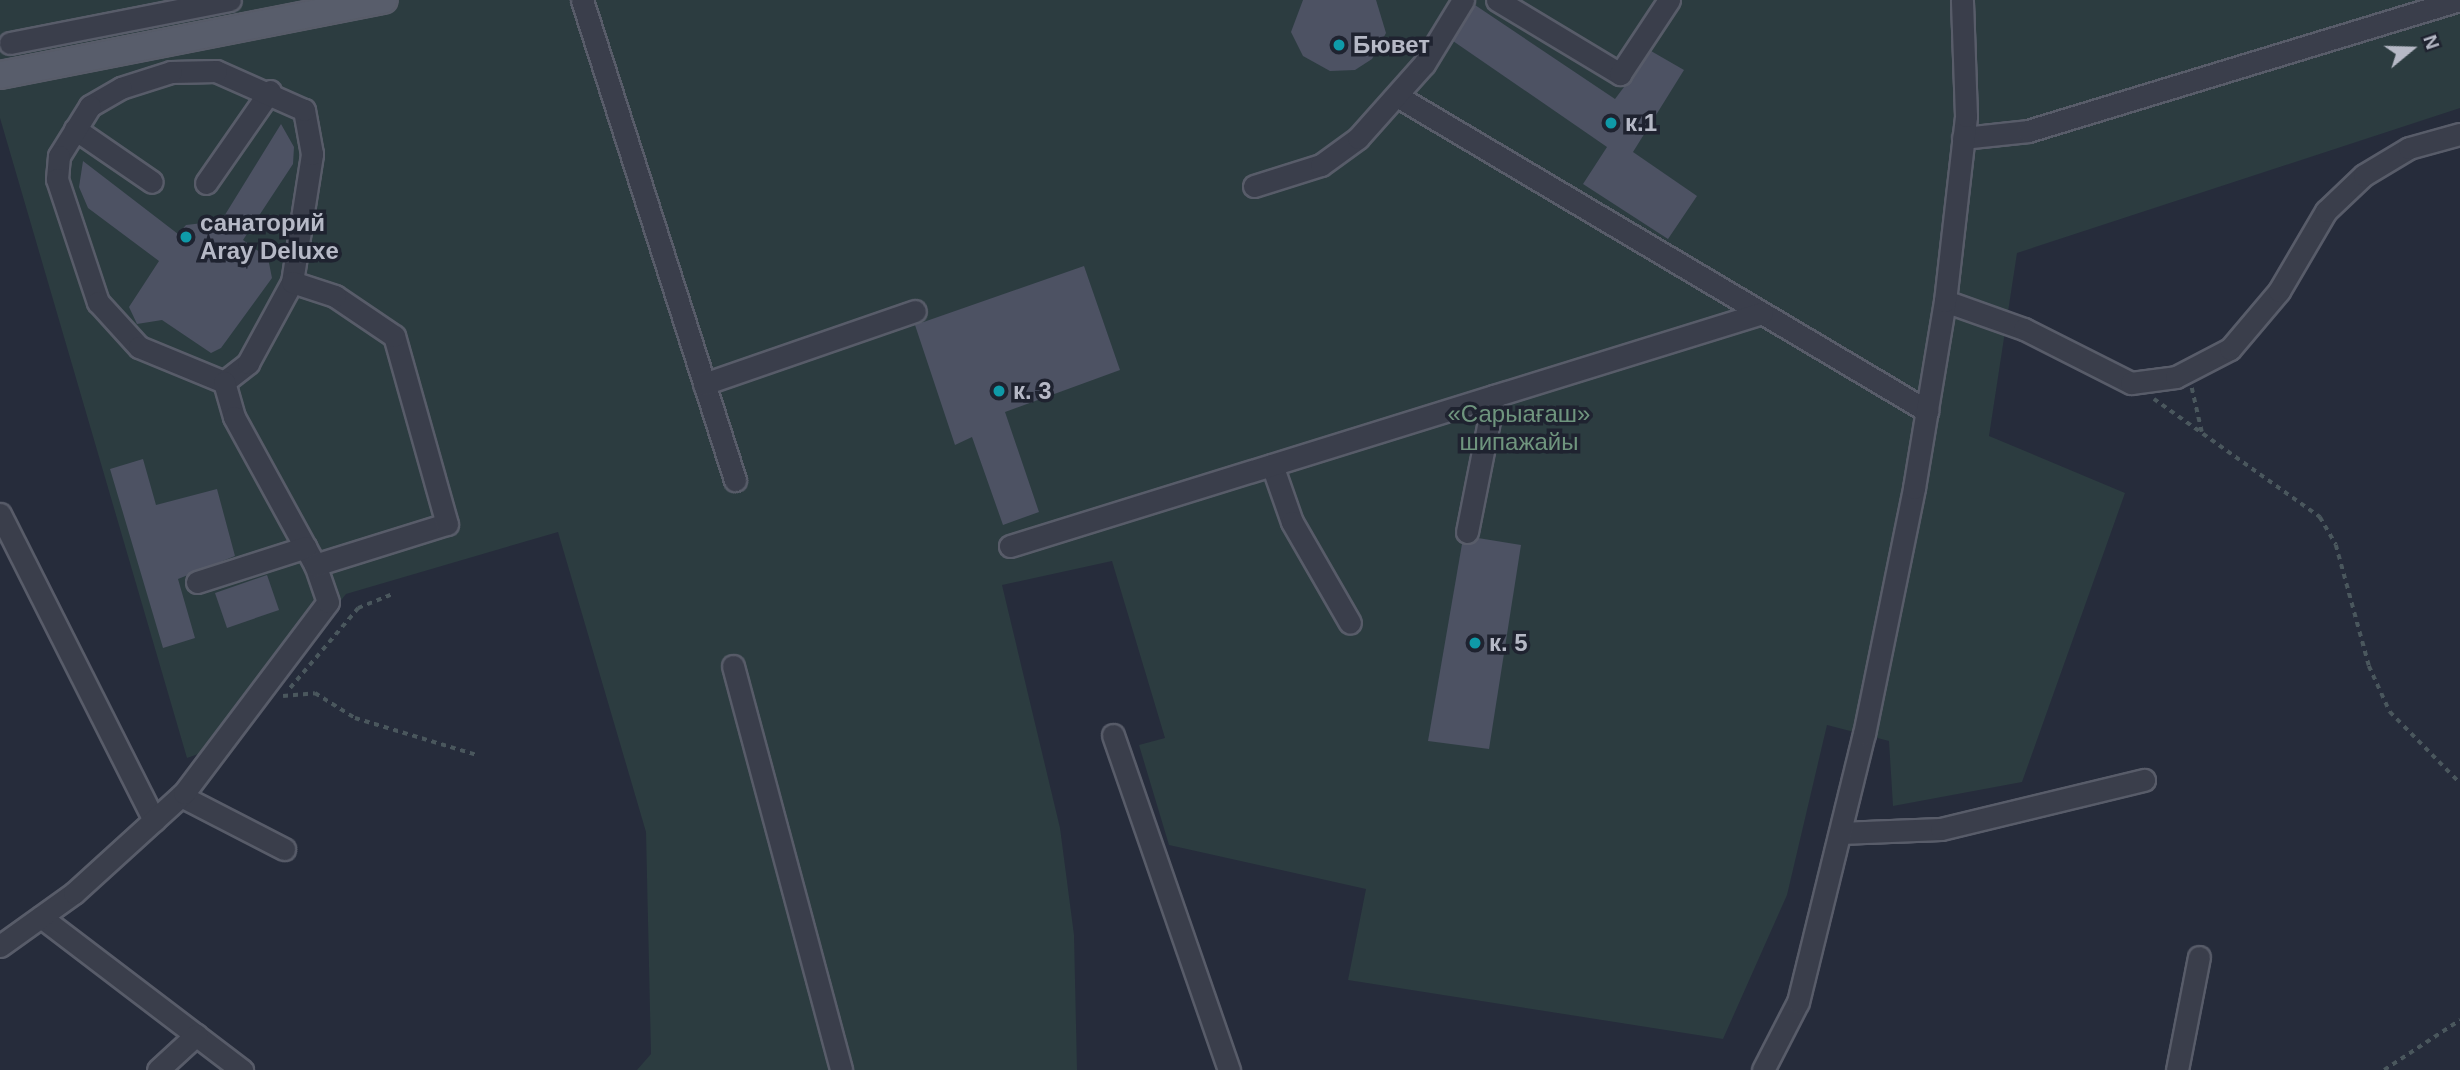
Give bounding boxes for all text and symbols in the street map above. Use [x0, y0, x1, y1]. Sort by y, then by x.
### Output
north arrow [2376, 14, 2446, 84]
place label: Бювет [1353, 31, 1430, 59]
text: N [2419, 32, 2443, 52]
marker: Бювет [1331, 37, 1347, 53]
place label: к.1 [1625, 109, 1657, 137]
marker: к.1 [1603, 115, 1619, 131]
place label: санаторий Aray Deluxe [200, 209, 339, 265]
marker: санаторий Aray Deluxe [178, 229, 194, 245]
place label: к. 3 [1013, 377, 1052, 405]
marker: к. 3 [991, 383, 1007, 399]
park label: «Сарыағаш» шипажайы [1448, 400, 1590, 456]
place label: к. 5 [1489, 629, 1528, 657]
marker: к. 5 [1467, 635, 1483, 651]

